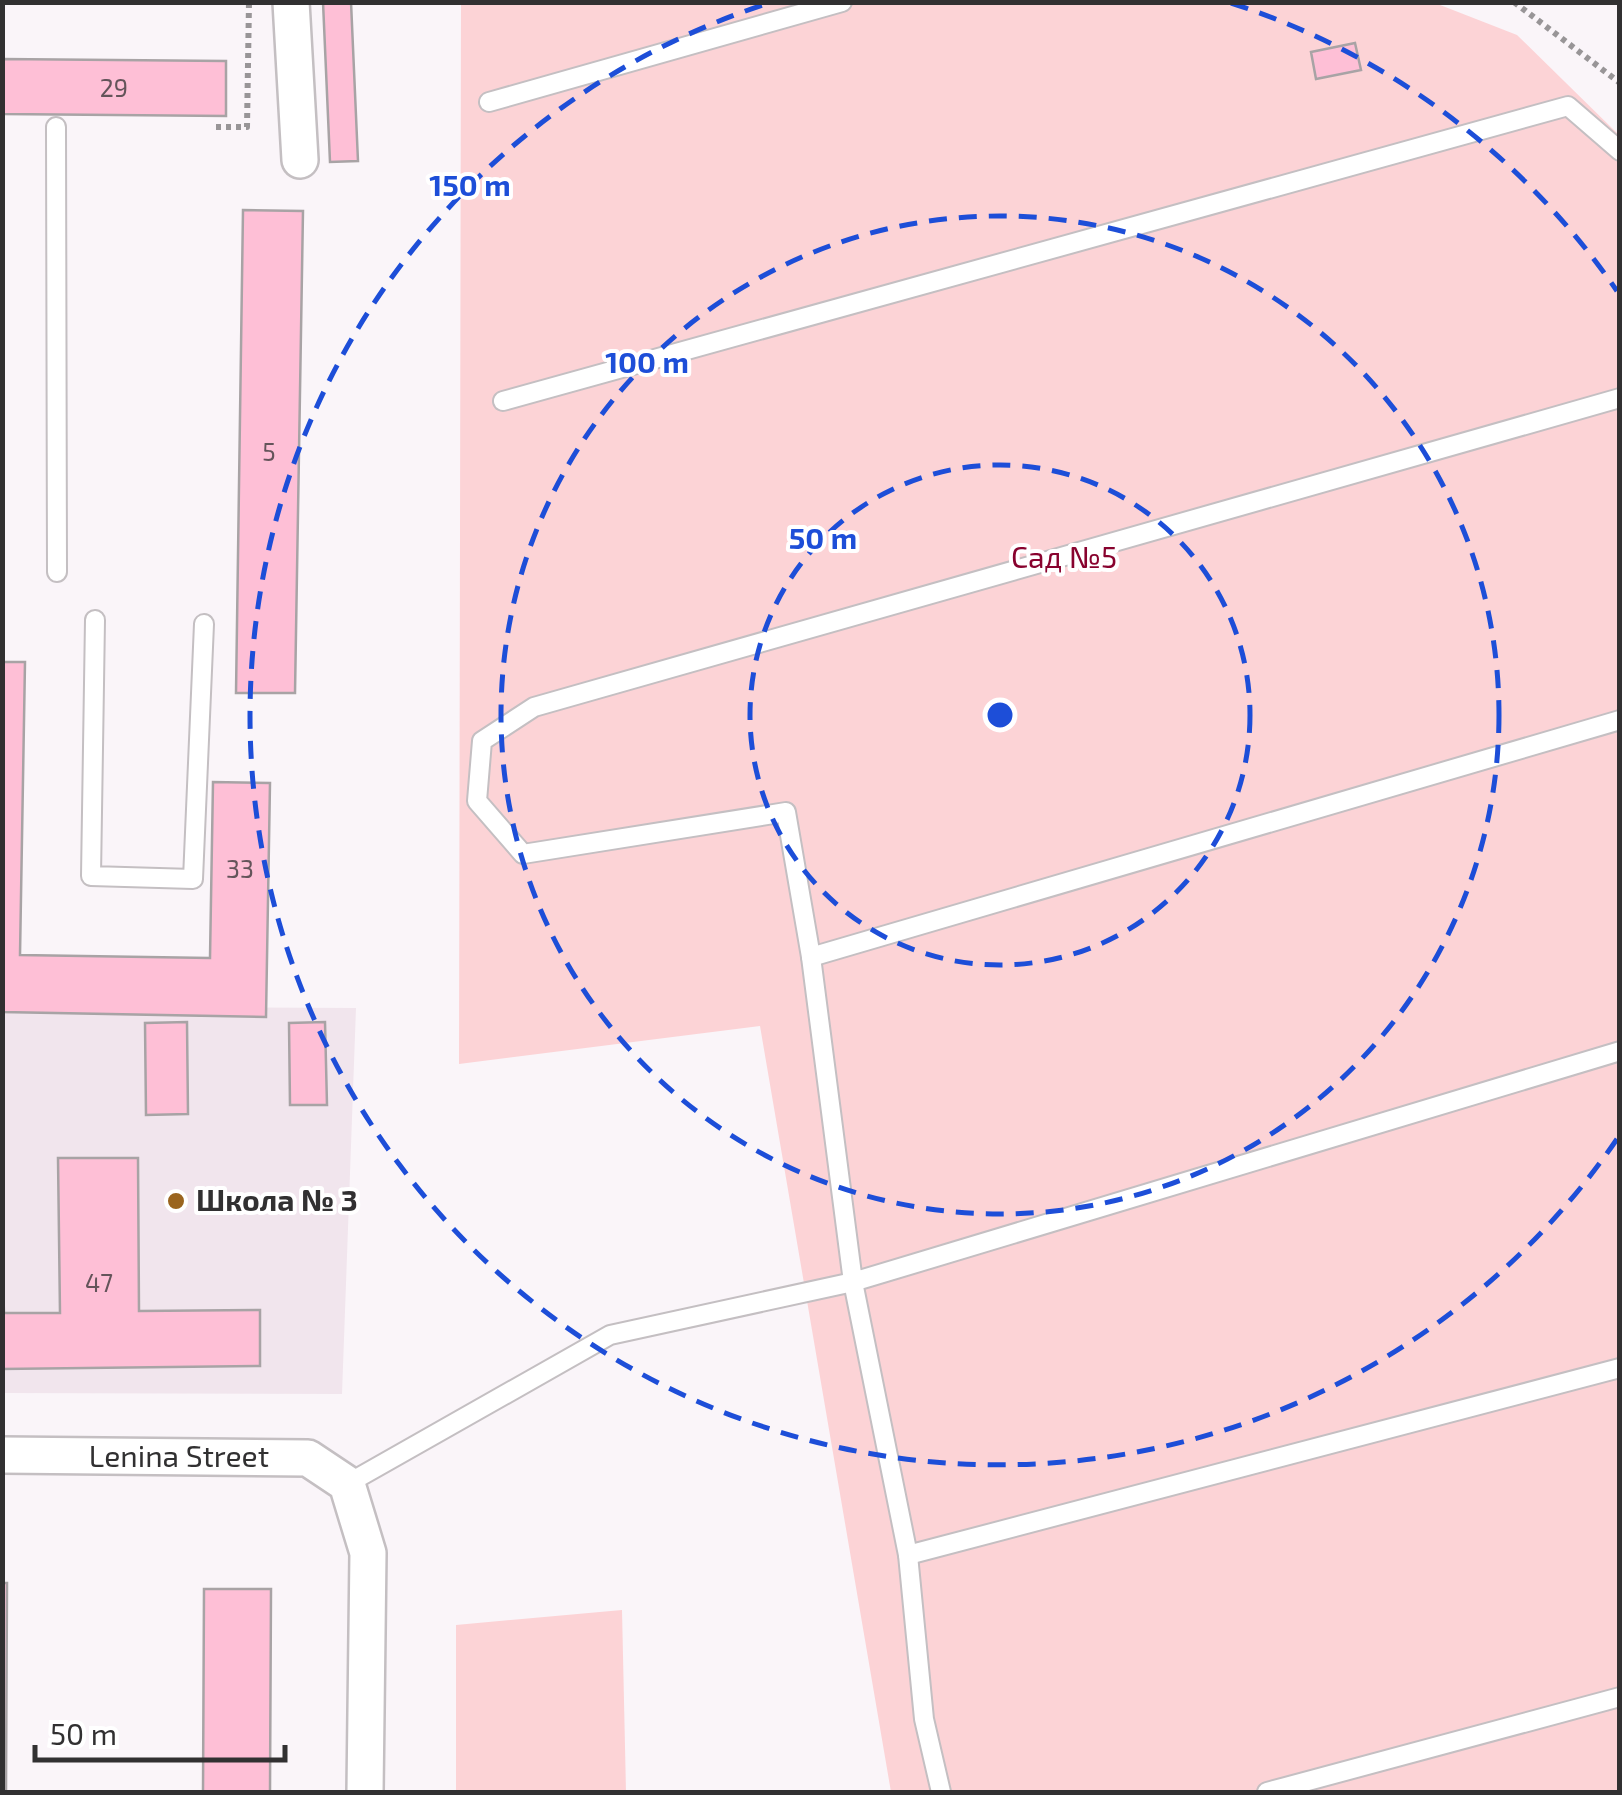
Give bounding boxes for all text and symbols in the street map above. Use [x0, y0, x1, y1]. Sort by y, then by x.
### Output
house number: 29 [100, 72, 128, 102]
text: 150 m [429, 166, 511, 202]
text: 100 m [605, 343, 689, 379]
house number: 5 [262, 436, 276, 466]
text: 50 m [789, 519, 857, 555]
park label: Сад №5 [1011, 538, 1117, 574]
centre of rings [982, 697, 1018, 733]
house number: 33 [226, 853, 254, 883]
place label: Школа № 3 [196, 1181, 358, 1217]
marker: Школа № 3 [165, 1190, 187, 1212]
house number: 47 [85, 1267, 113, 1297]
street label: Lenina Street [89, 1437, 269, 1473]
scale bar [35, 1700, 285, 1762]
text: 50 m [50, 1715, 117, 1751]

